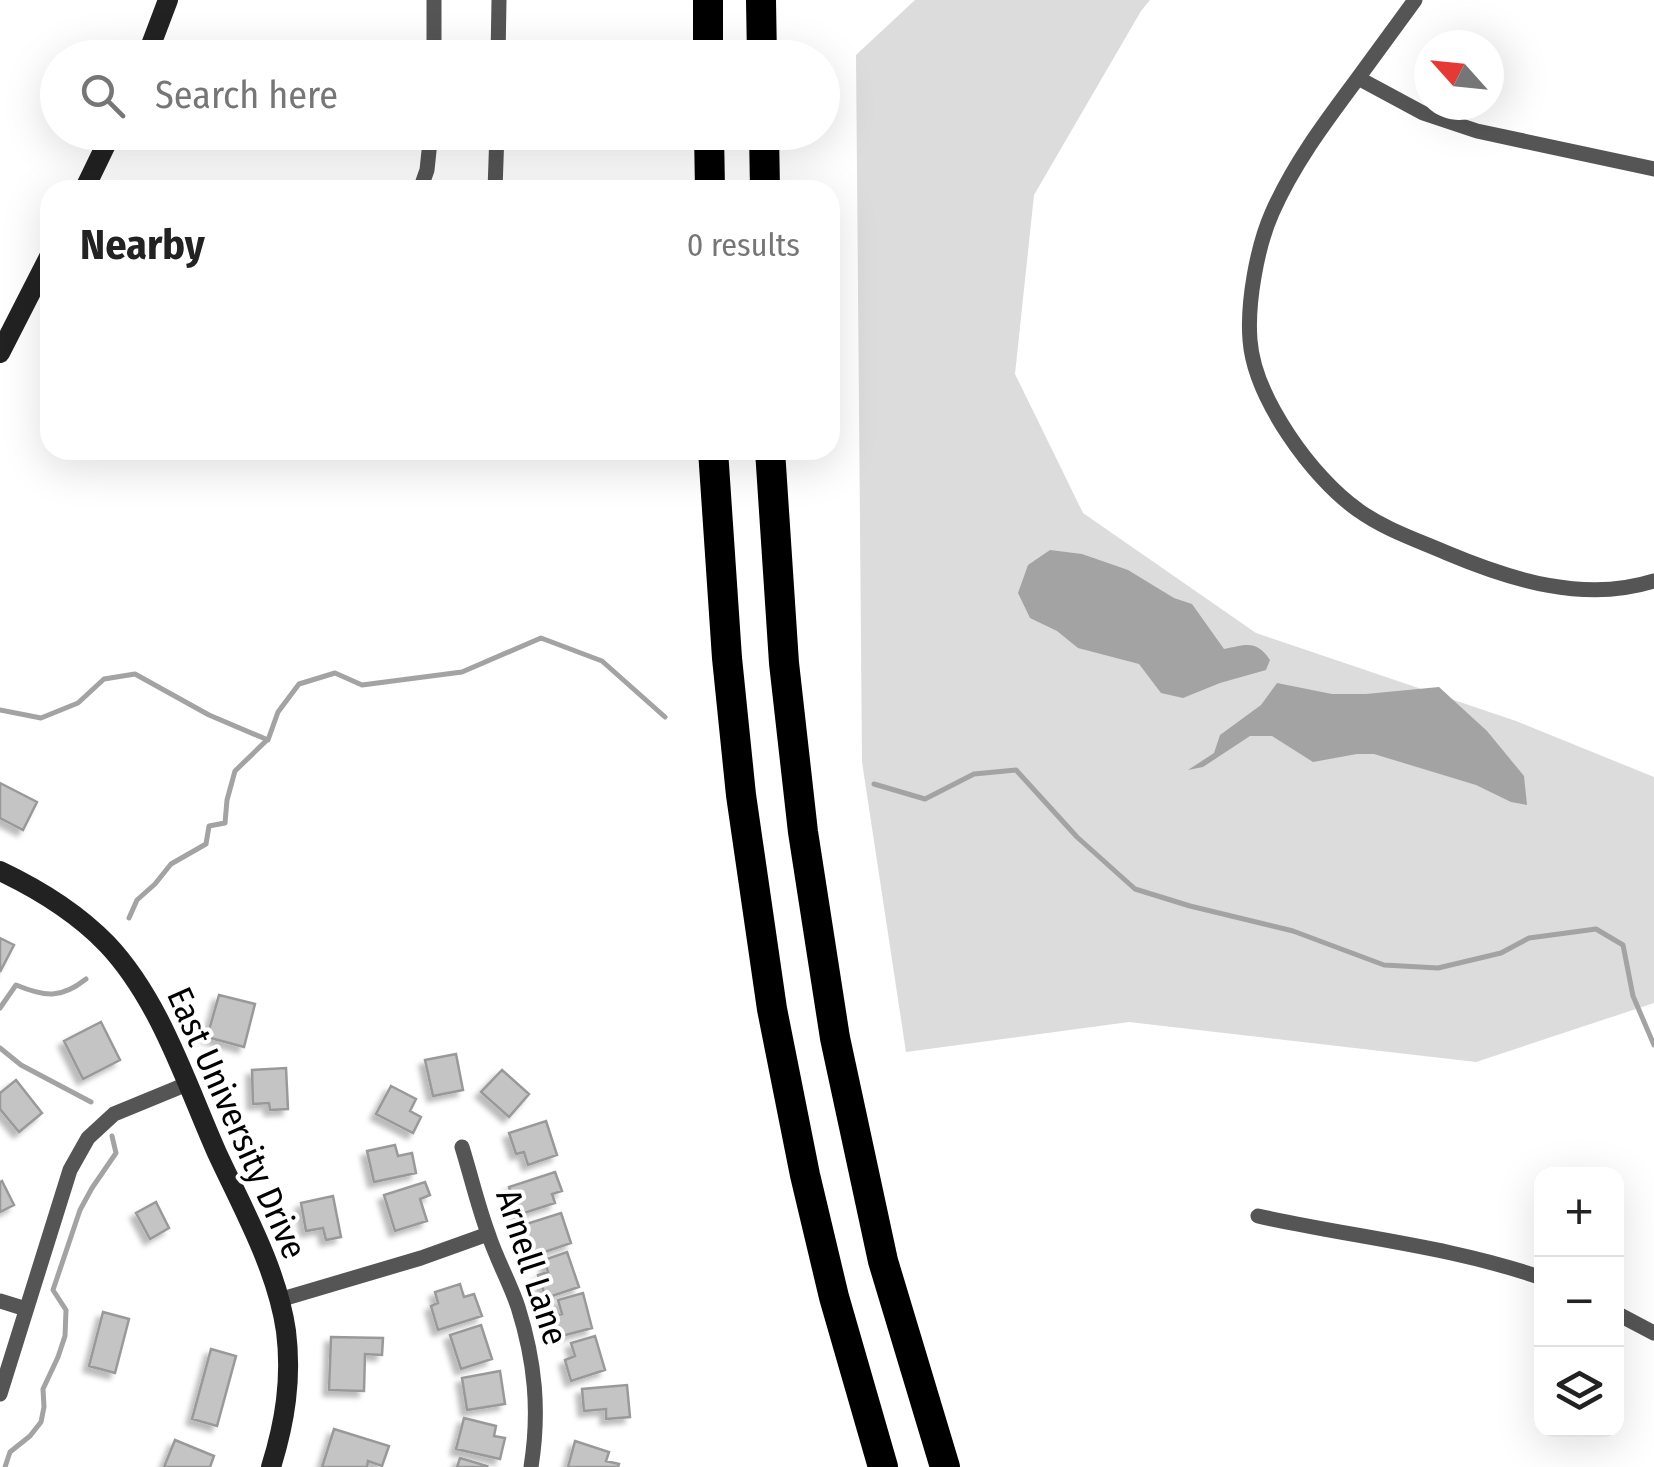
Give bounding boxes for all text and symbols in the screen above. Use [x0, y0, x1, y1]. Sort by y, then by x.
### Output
north arrow [1414, 30, 1504, 120]
search box [40, 40, 840, 150]
icon: search [75, 68, 130, 123]
text: Search here [155, 72, 338, 118]
text: Nearby [80, 220, 205, 270]
text: 0 results [687, 226, 800, 264]
street label: East University Drive [158, 981, 316, 1265]
map controls [1534, 1167, 1624, 1437]
button: + [1534, 1167, 1624, 1257]
street label: Arnell Lane [487, 1184, 577, 1350]
button: − [1534, 1257, 1624, 1347]
button: layers [1534, 1347, 1624, 1437]

